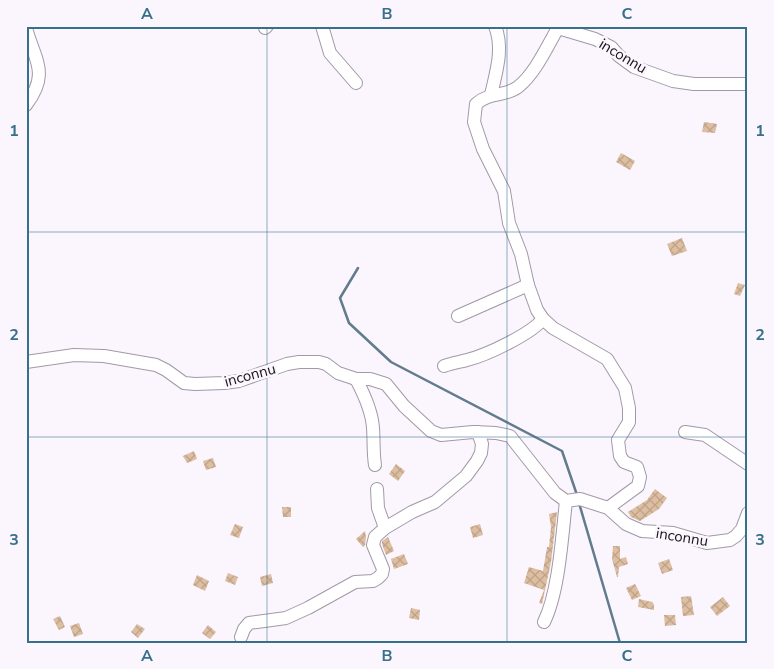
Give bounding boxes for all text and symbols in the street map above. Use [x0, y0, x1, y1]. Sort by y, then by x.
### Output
text: A [141, 3, 153, 25]
text: B [381, 3, 393, 25]
text: C [622, 3, 633, 25]
street label: inconnu [595, 34, 651, 78]
text: 1 [9, 120, 19, 142]
text: 1 [755, 120, 765, 142]
text: 2 [9, 324, 19, 346]
text: 2 [755, 324, 765, 346]
street label: inconnu [222, 359, 278, 391]
street label: inconnu [654, 523, 710, 551]
text: 3 [9, 529, 19, 551]
text: 3 [755, 529, 765, 551]
text: A [141, 645, 153, 667]
text: B [381, 645, 393, 667]
text: C [622, 645, 633, 667]

